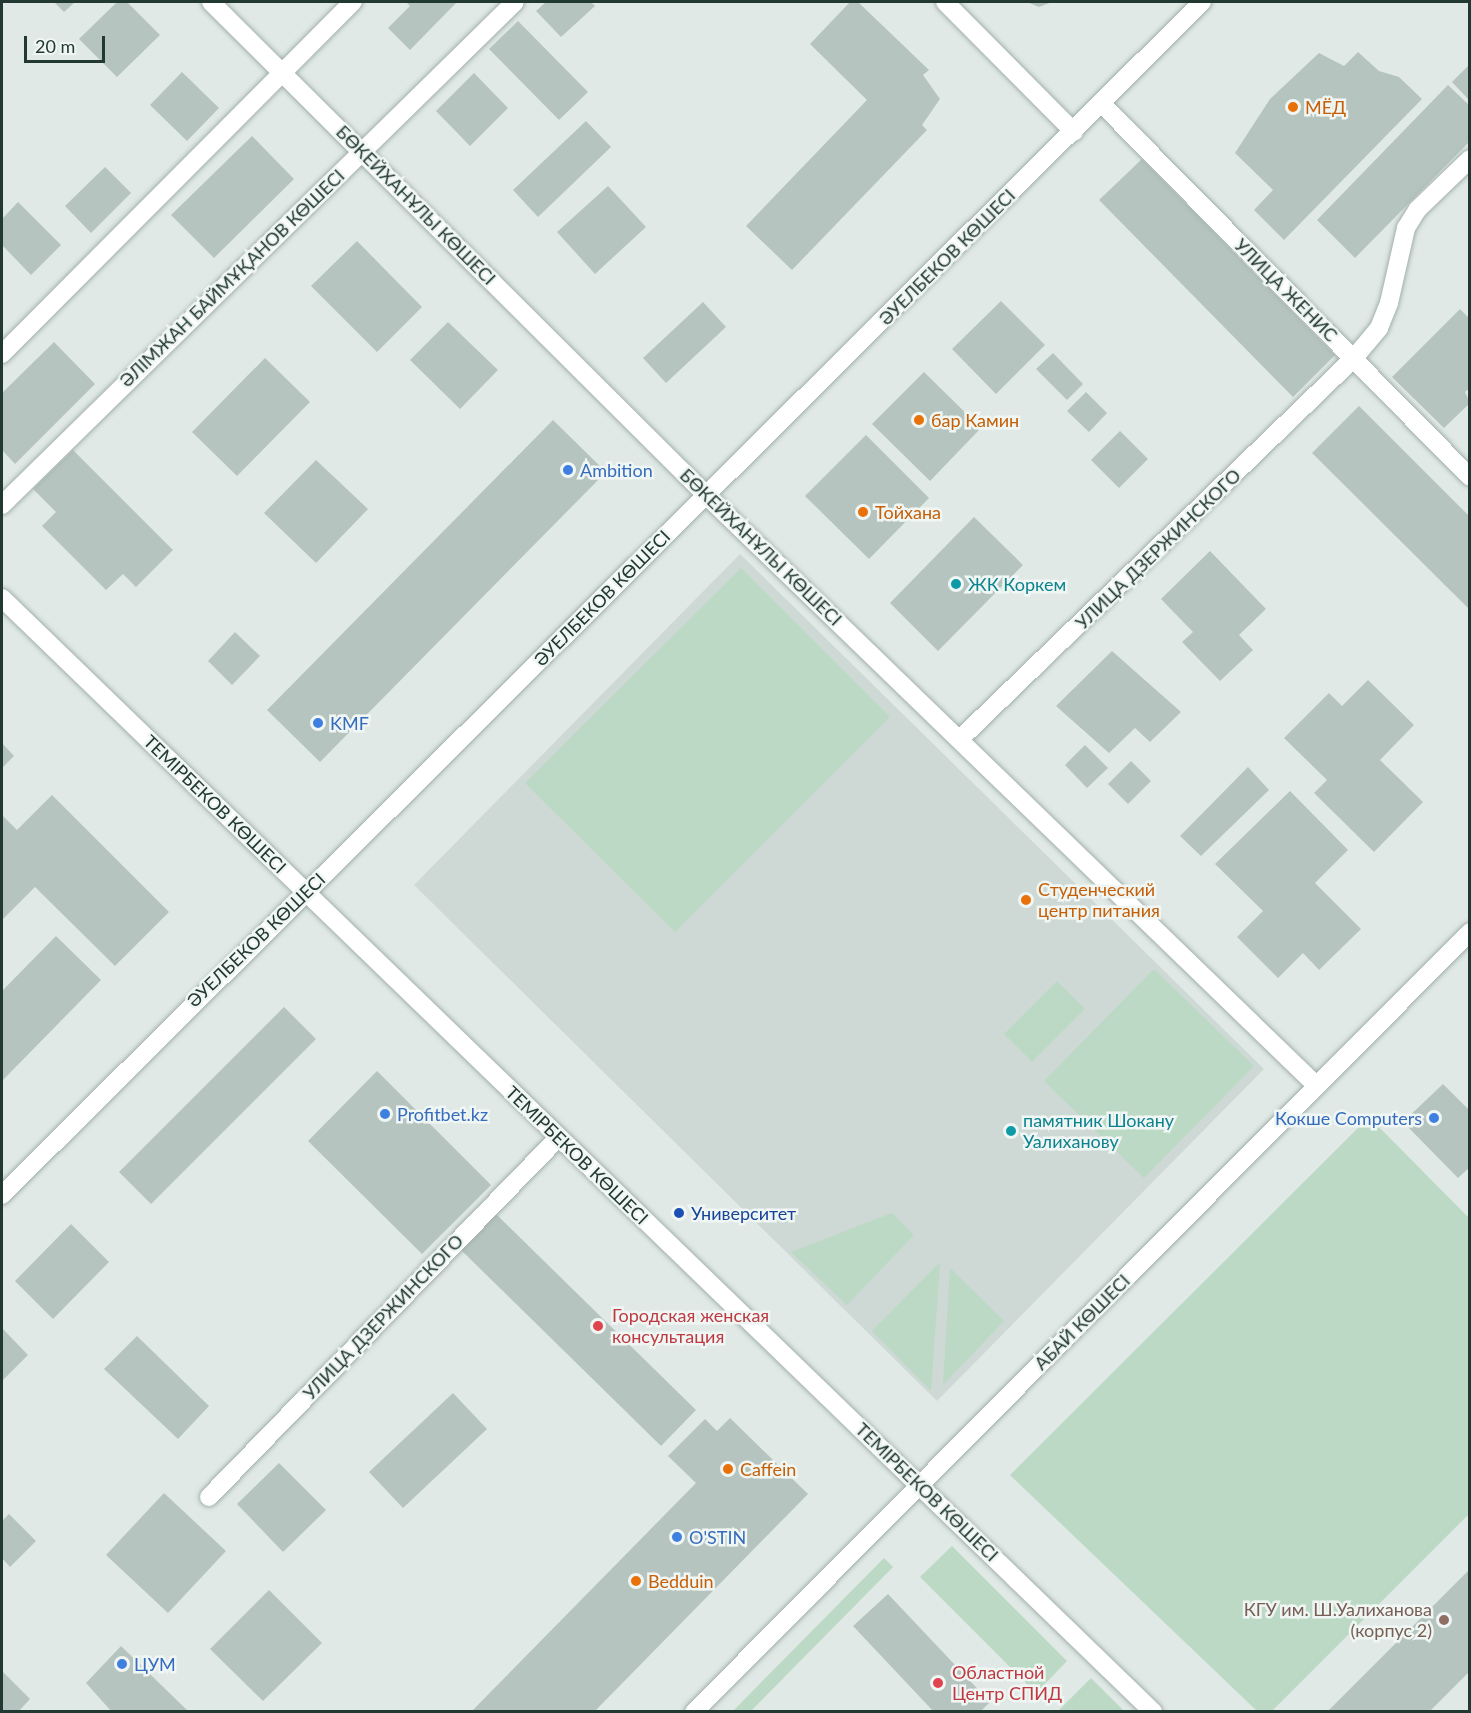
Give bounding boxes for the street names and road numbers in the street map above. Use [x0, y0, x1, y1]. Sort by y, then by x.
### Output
street label: БӨКЕЙХАНҰЛЫ КӨШЕСІ [332, 121, 500, 289]
street label: ӘЛІМЖАН БАЙМҰҚАНОВ КӨШЕСІ [115, 165, 349, 391]
street label: ӘУЕЛБЕКОВ КӨШЕСІ [875, 185, 1019, 329]
street label: УЛИЦА ЖЕНИС [1230, 234, 1342, 346]
street label: БӨКЕЙХАНҰЛЫ КӨШЕСІ [676, 464, 846, 630]
street label: УЛИЦА ДЗЕРЖИНСКОГО [1071, 465, 1245, 633]
street label: ӘУЕЛБЕКОВ КӨШЕСІ [530, 526, 674, 670]
street label: ТЕМІРБЕКОВ КӨШЕСІ [139, 730, 291, 878]
street label: ӘУЕЛБЕКОВ КӨШЕСІ [183, 869, 329, 1011]
street label: ТЕМІРБЕКОВ КӨШЕСІ [501, 1081, 653, 1229]
street label: УЛИЦА ДЗЕРЖИНСКОГО [299, 1230, 467, 1404]
street label: АБАЙ КӨШЕСІ [1030, 1270, 1134, 1374]
street label: ТЕМІРБЕКОВ КӨШЕСІ [851, 1418, 1003, 1566]

